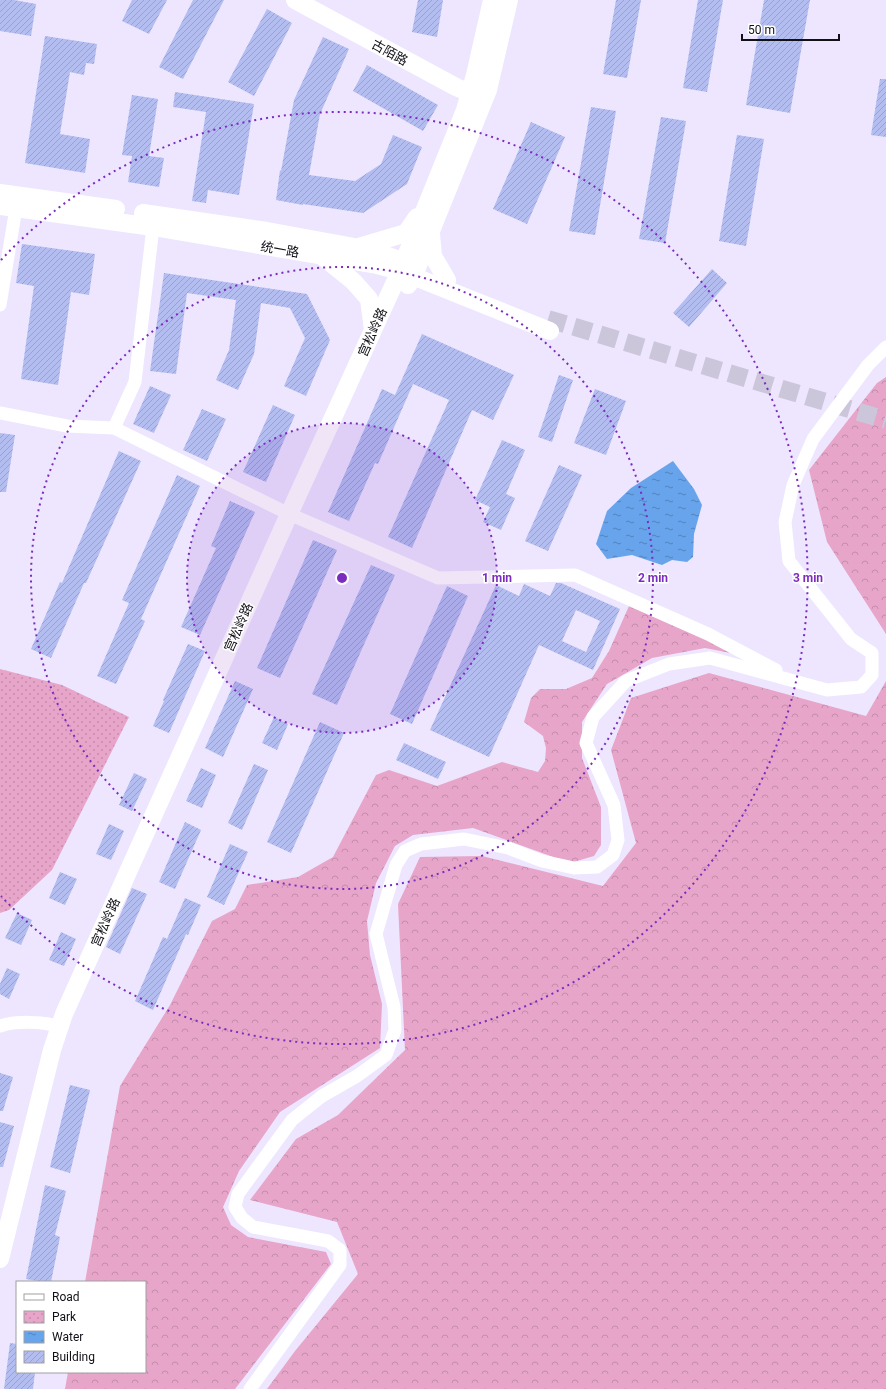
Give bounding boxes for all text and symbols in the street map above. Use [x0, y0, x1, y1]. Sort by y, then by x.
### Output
scale bar [742, 16, 839, 42]
text: 50 m [748, 23, 775, 37]
street label: 古陌路 [369, 36, 410, 68]
street label: 统一路 [259, 239, 300, 260]
street label: 宫松岭路 [355, 305, 390, 359]
centre of rings [335, 571, 349, 585]
text: 1 min [482, 571, 512, 585]
text: 2 min [638, 571, 668, 585]
text: 3 min [793, 571, 823, 585]
street label: 宫松岭路 [221, 600, 256, 654]
street label: 宫松岭路 [88, 895, 123, 949]
legend [16, 1281, 146, 1373]
text: Road [52, 1290, 80, 1304]
text: Park [52, 1310, 77, 1324]
text: Water [52, 1330, 83, 1344]
text: Building [52, 1350, 95, 1364]

